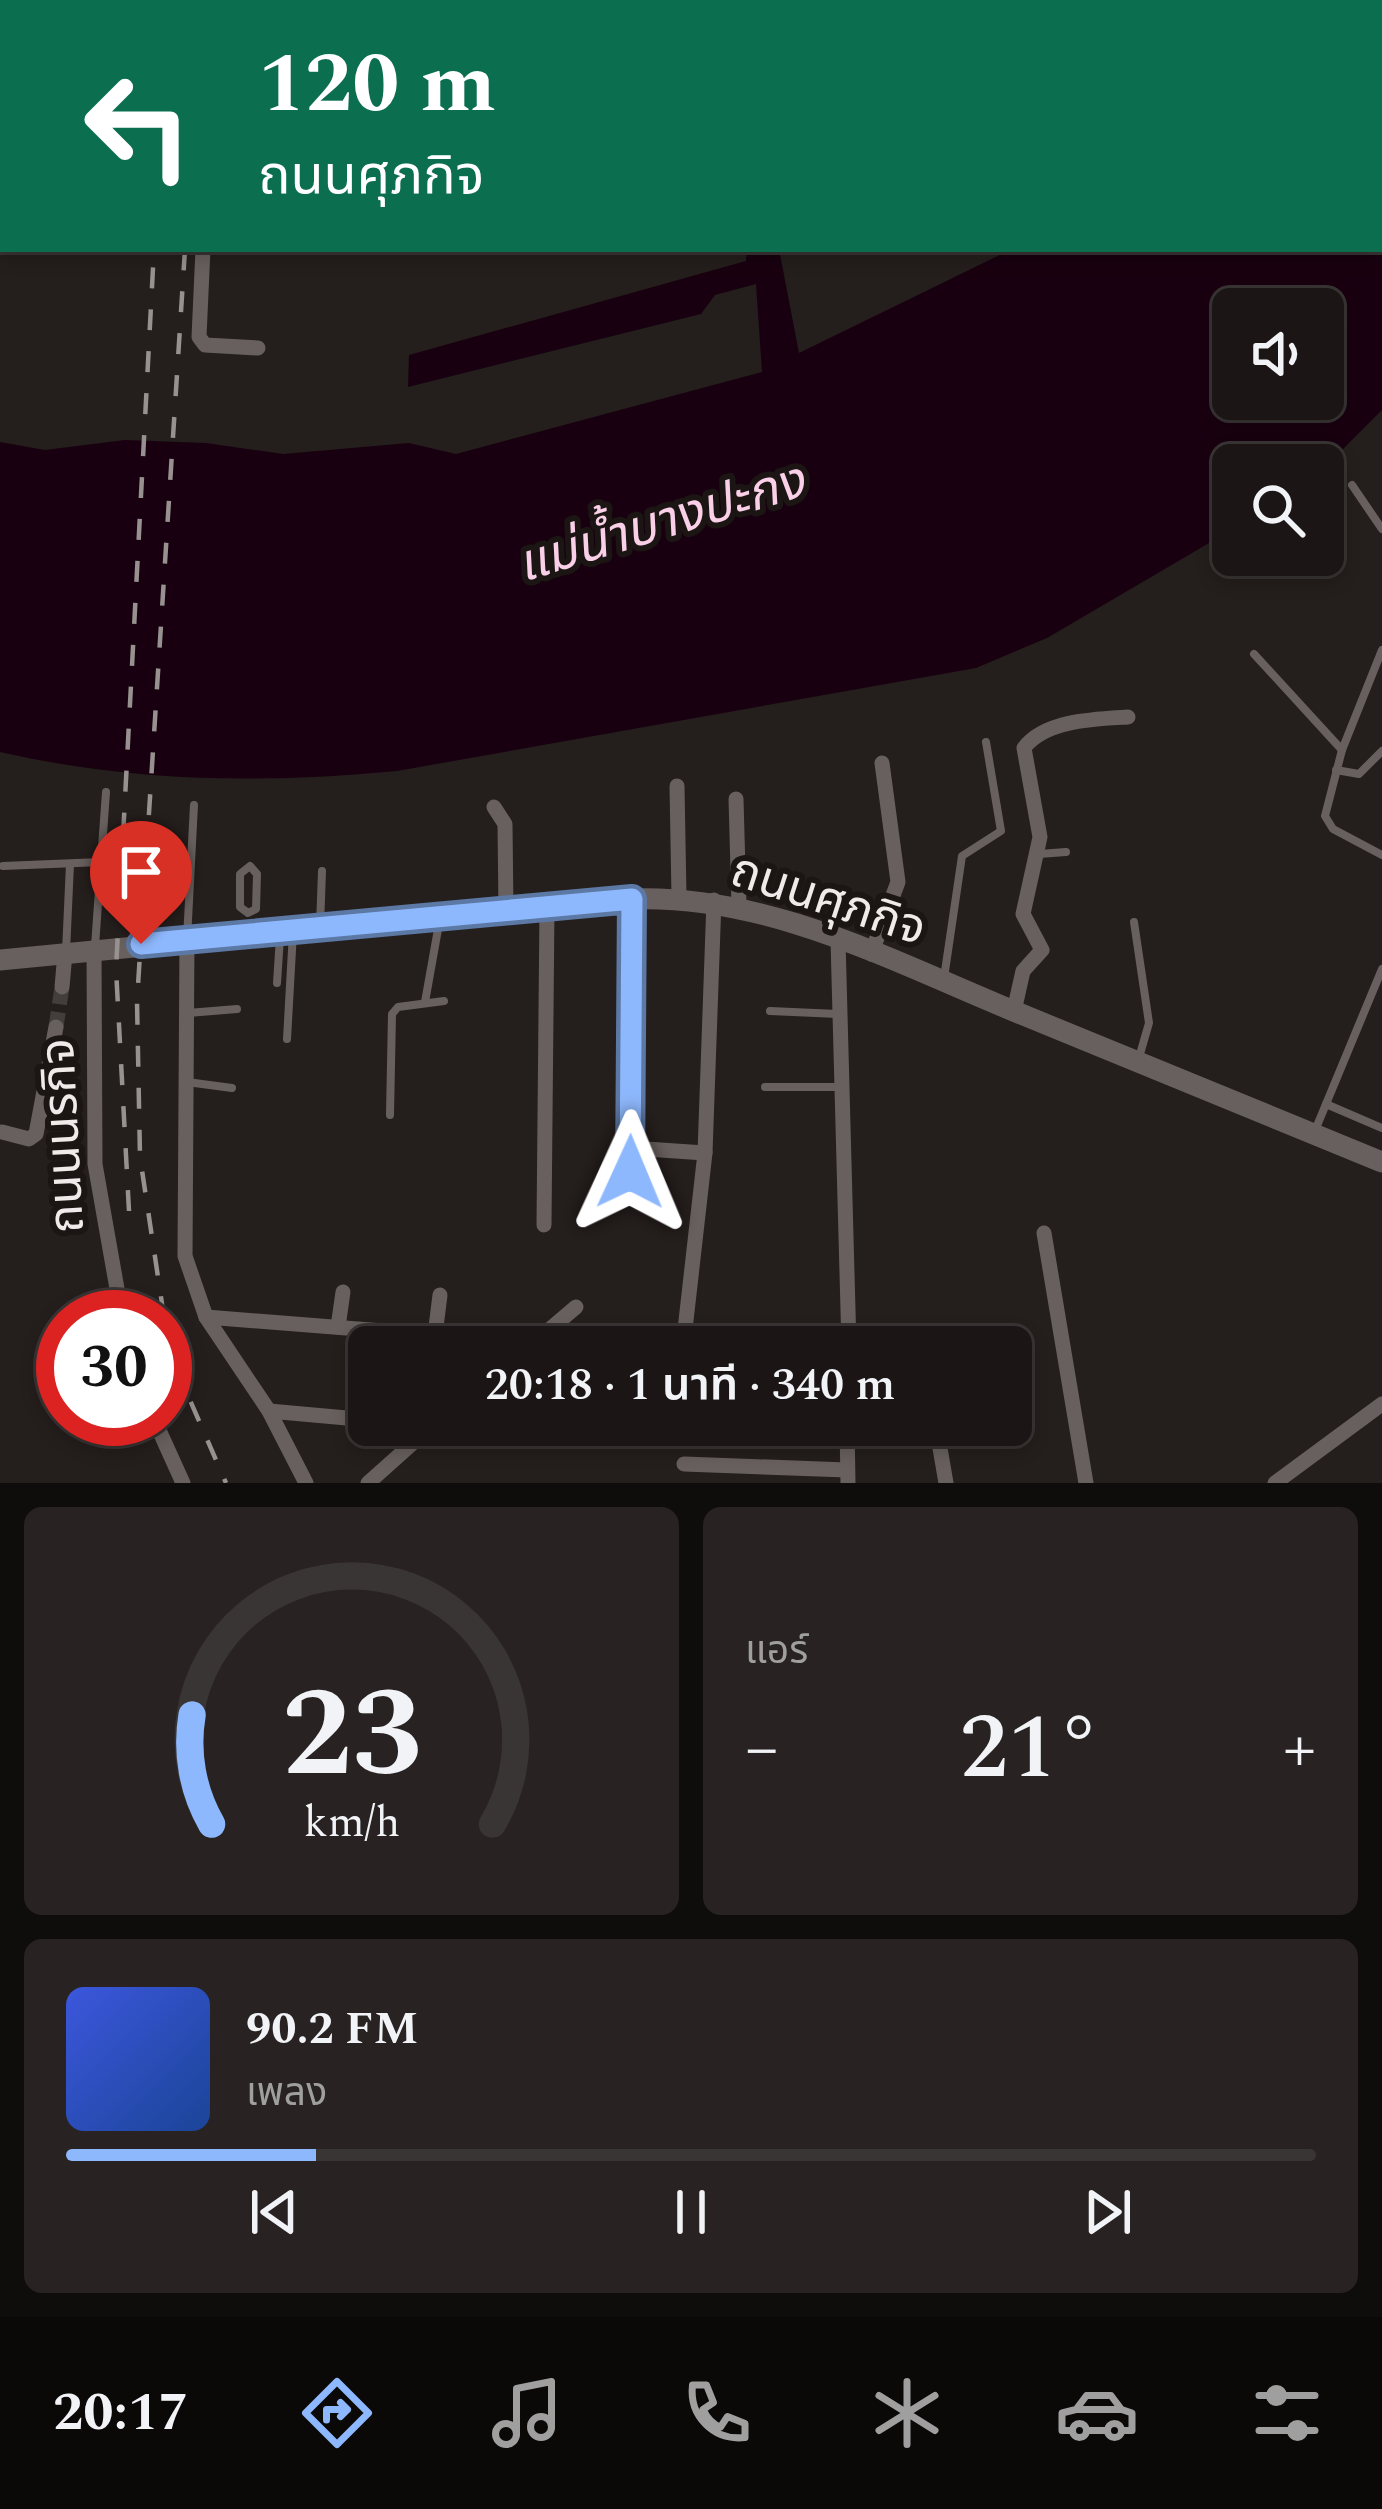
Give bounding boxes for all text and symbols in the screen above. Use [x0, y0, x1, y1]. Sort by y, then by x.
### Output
text: 120 m [258, 21, 496, 149]
icon: left [60, 48, 216, 204]
text: ถนนศุภกิจ [258, 136, 484, 218]
map controls [1212, 288, 1344, 576]
button: sound [1212, 288, 1344, 420]
water label: แม่น้ำบางปะกง [507, 442, 817, 605]
button: search [1212, 444, 1344, 576]
pin [90, 821, 192, 944]
street label: ถนนศุภกิจ [721, 835, 935, 966]
icon: arrive [108, 839, 174, 905]
street label: ถนนนรกิจ [22, 1037, 105, 1235]
position arrow [567, 1109, 693, 1235]
speed limit sign: 30 [36, 1290, 192, 1446]
text: 20:18 · 1 นาที · 340 m [485, 1351, 895, 1420]
text: แอร์ [745, 1622, 808, 1681]
text: 23 [281, 1641, 422, 1831]
text: 21° [960, 1681, 1101, 1818]
text: − [745, 1699, 778, 1800]
text: + [1283, 1699, 1316, 1800]
text: km/h [303, 1791, 400, 1856]
text: 90.2 FM [246, 1995, 418, 2064]
text: เพลง [246, 2064, 327, 2123]
icon: previous [241, 2179, 307, 2245]
icon: pause [658, 2179, 724, 2245]
icon: next [1075, 2179, 1141, 2245]
icon: directions [295, 2371, 379, 2455]
icon: music [485, 2371, 569, 2455]
icon: phone [675, 2371, 759, 2455]
icon: climate [865, 2371, 949, 2455]
icon: car [1055, 2371, 1139, 2455]
icon: filters [1245, 2371, 1329, 2455]
text: 20:17 [53, 2372, 189, 2454]

